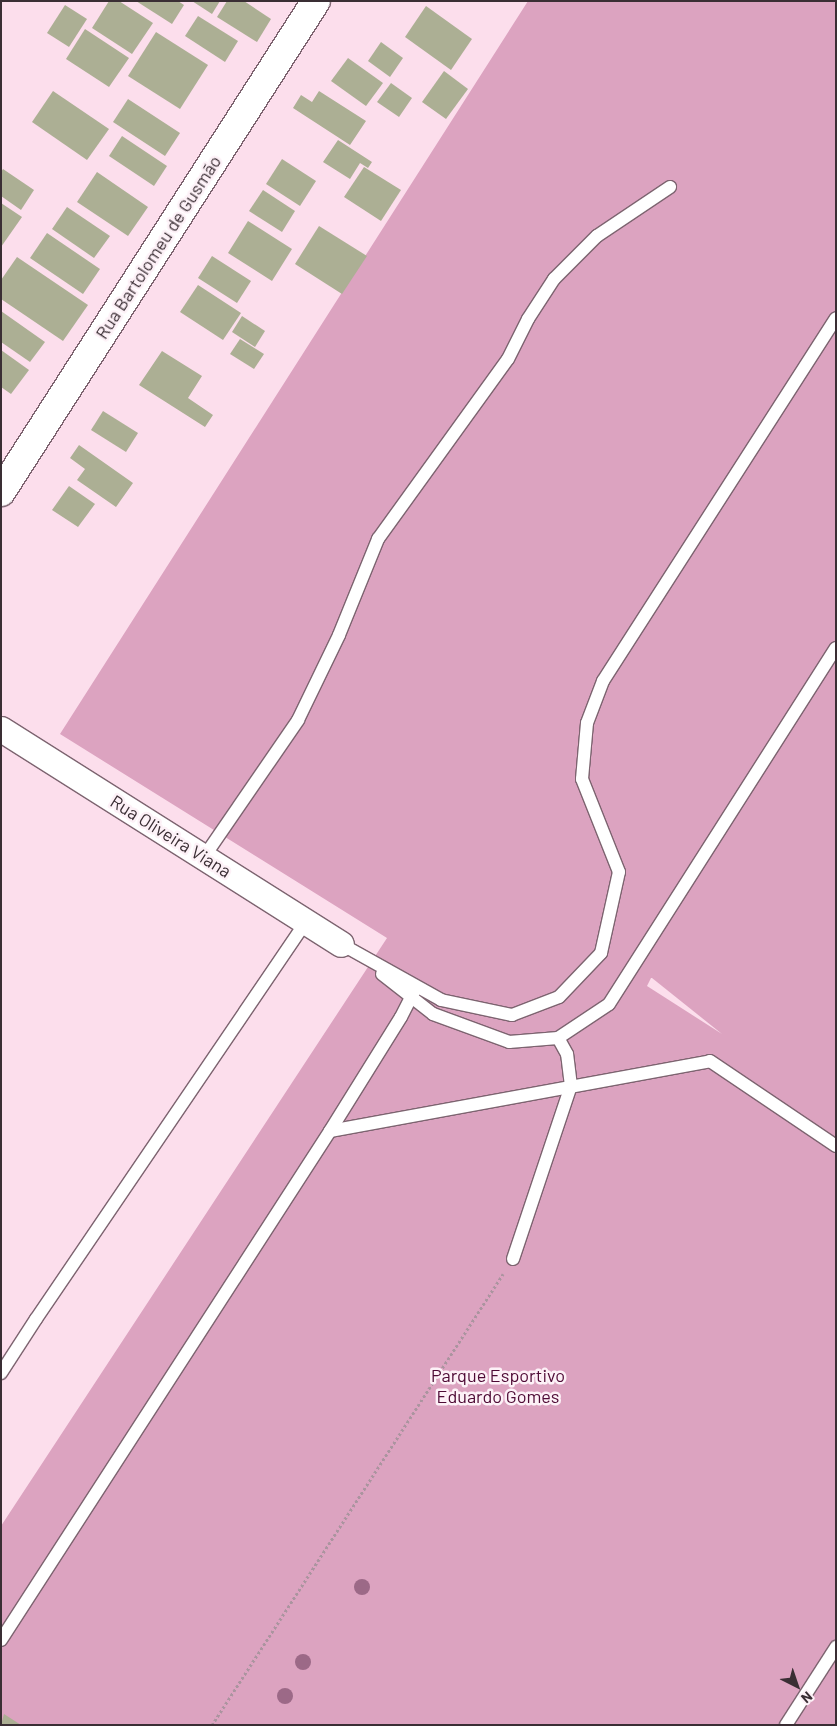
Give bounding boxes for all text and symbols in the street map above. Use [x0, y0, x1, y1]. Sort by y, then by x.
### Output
street label: Rua Bartolomeu de Gusmão [91, 151, 225, 343]
street label: Rua Oliveira Viana [107, 790, 235, 882]
park label: Parque Esportivo Eduardo Gomes [431, 1365, 565, 1408]
north arrow [772, 1661, 822, 1711]
text: N [798, 1688, 816, 1707]

